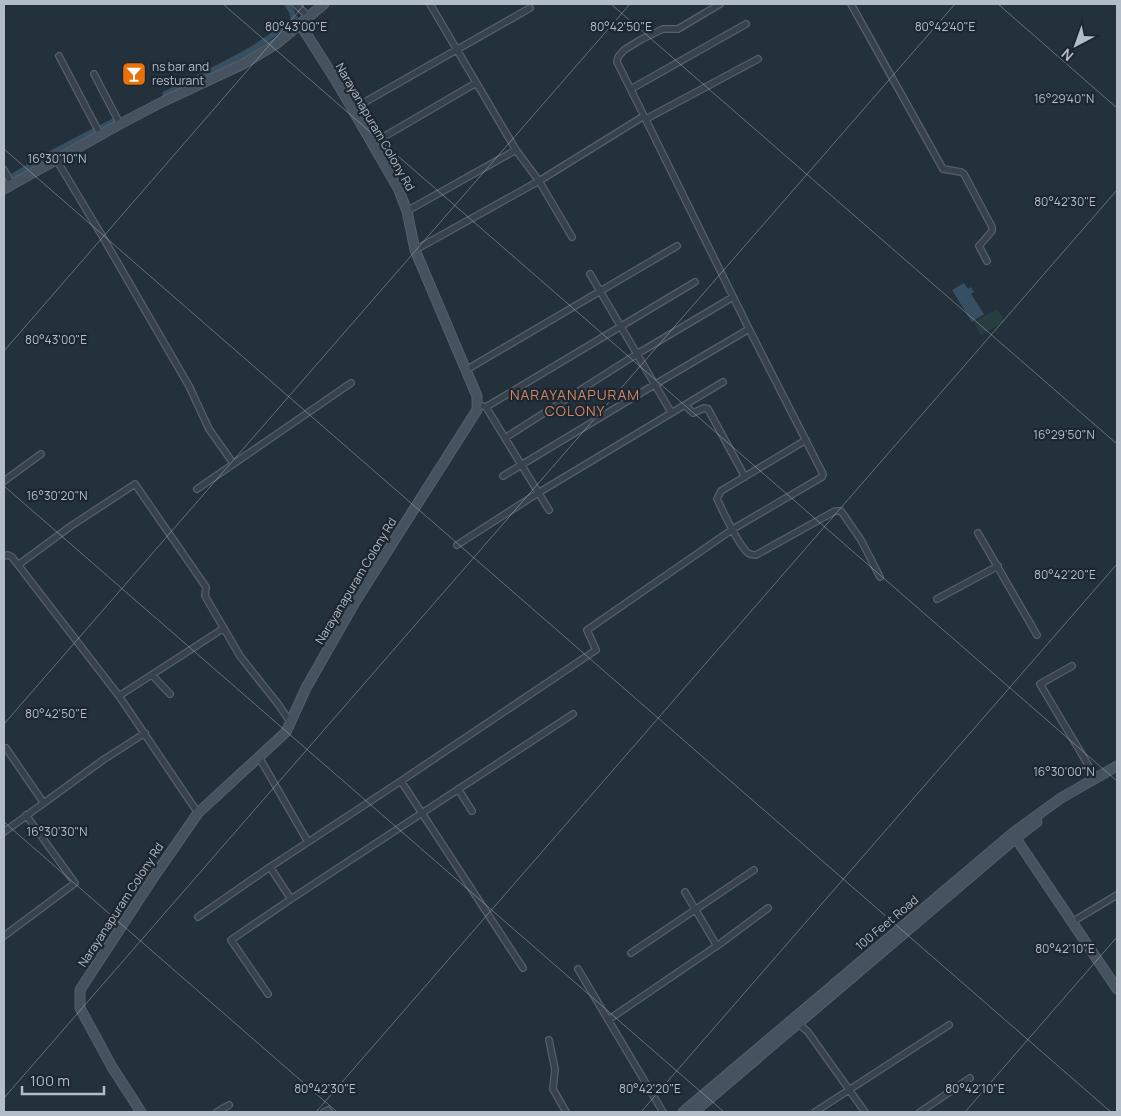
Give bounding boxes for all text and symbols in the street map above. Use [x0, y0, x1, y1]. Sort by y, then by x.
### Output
text: 80°43'00"E [265, 18, 327, 35]
text: 80°42'50"E [590, 18, 652, 35]
text: 80°42'40"E [915, 18, 975, 35]
north arrow [1051, 20, 1101, 70]
text: N [1057, 45, 1077, 66]
place label: ns bar and resturant [152, 58, 209, 89]
street label: Narayanapuram Colony Rd [332, 60, 419, 194]
bar icon: ns bar and resturant [121, 61, 147, 87]
text: 16°29'40"N [1034, 90, 1094, 107]
text: 16°30'10"N [28, 150, 86, 167]
text: 80°42'30"E [1034, 193, 1096, 210]
text: 80°43'00"E [25, 331, 87, 348]
district label: NARAYANAPURAM COLONY [510, 385, 640, 420]
text: 16°29'50"N [1033, 426, 1095, 443]
text: 16°30'20"N [26, 487, 88, 504]
street label: Narayanapuram Colony Rd [311, 514, 400, 647]
text: 80°42'20"E [1034, 566, 1096, 583]
text: 80°42'50"E [25, 705, 87, 722]
text: 16°30'00"N [1033, 763, 1095, 780]
text: 16°30'30"N [27, 823, 87, 840]
street label: Narayanapuram Colony Rd [74, 839, 167, 970]
street label: 100 Feet Road [852, 891, 922, 954]
text: 80°42'10"E [1035, 940, 1095, 957]
scale bar [22, 1064, 105, 1096]
text: 100 m [30, 1070, 70, 1091]
text: 80°42'30"E [294, 1080, 356, 1097]
text: 80°42'20"E [619, 1080, 681, 1097]
text: 80°42'10"E [945, 1080, 1005, 1097]

